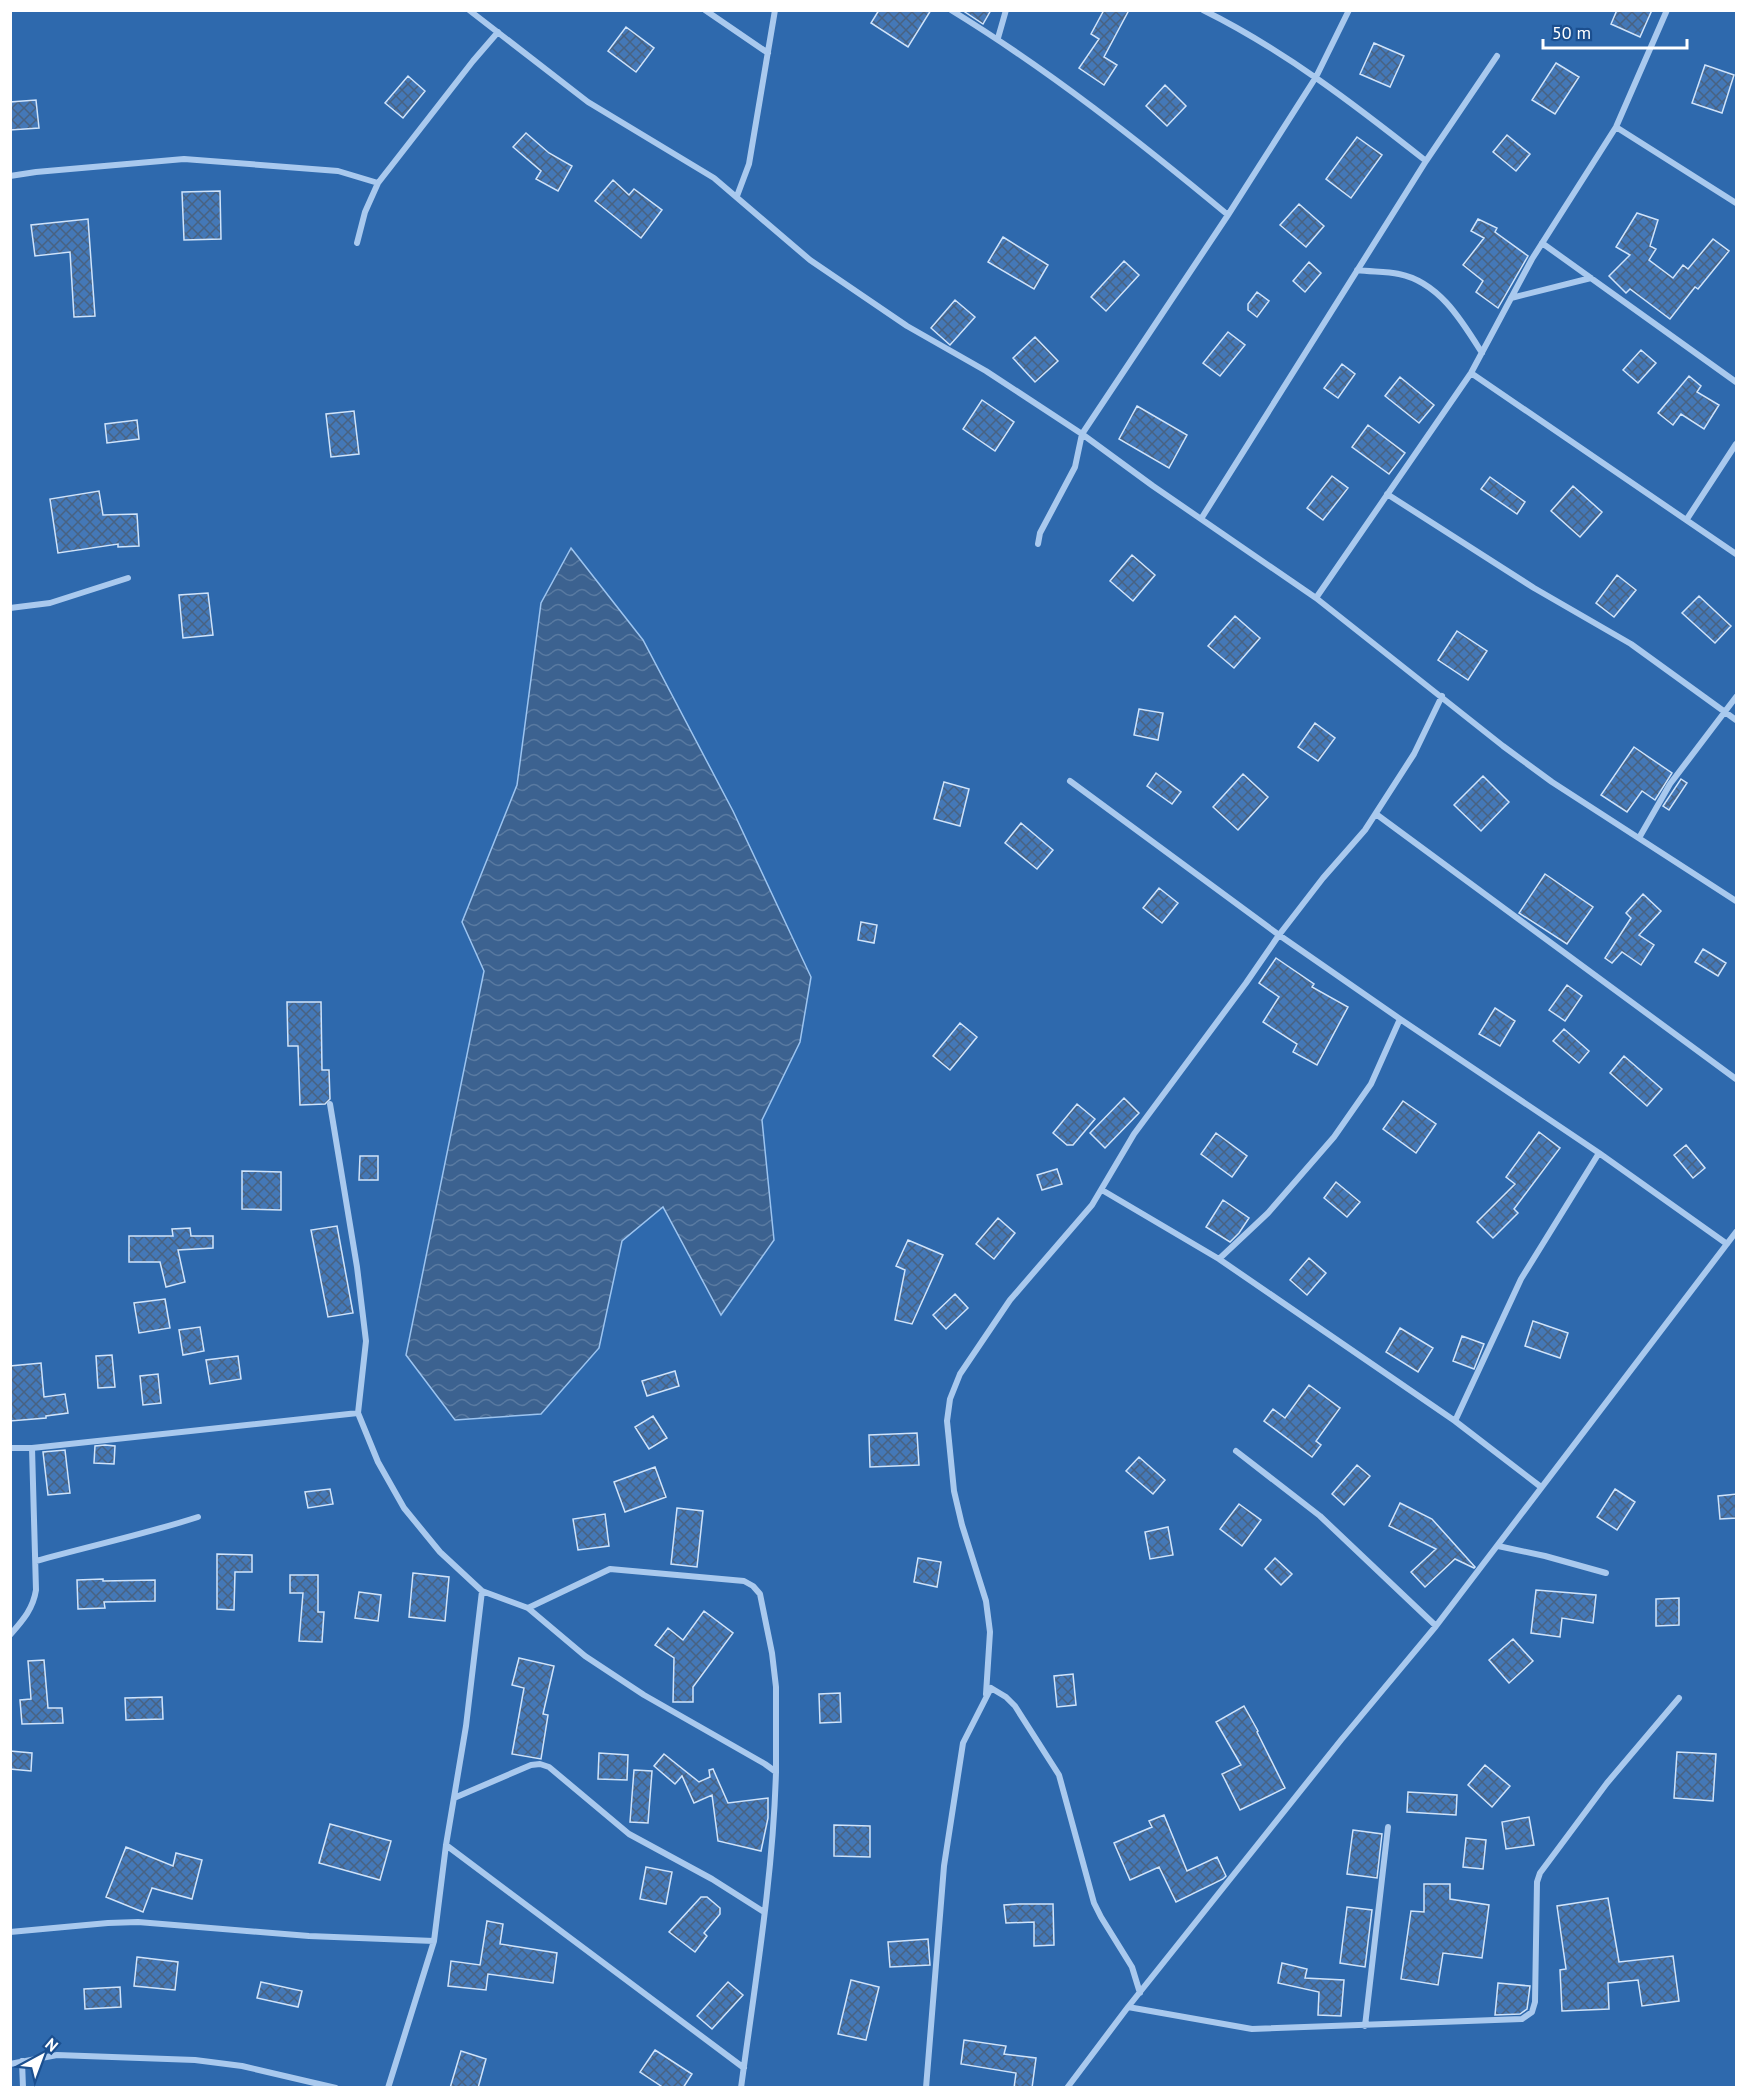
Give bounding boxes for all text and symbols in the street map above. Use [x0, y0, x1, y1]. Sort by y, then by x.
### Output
scale bar [1543, 12, 1687, 50]
text: 50 m [1552, 21, 1591, 44]
north arrow [12, 2026, 72, 2086]
text: N [41, 2034, 62, 2056]

